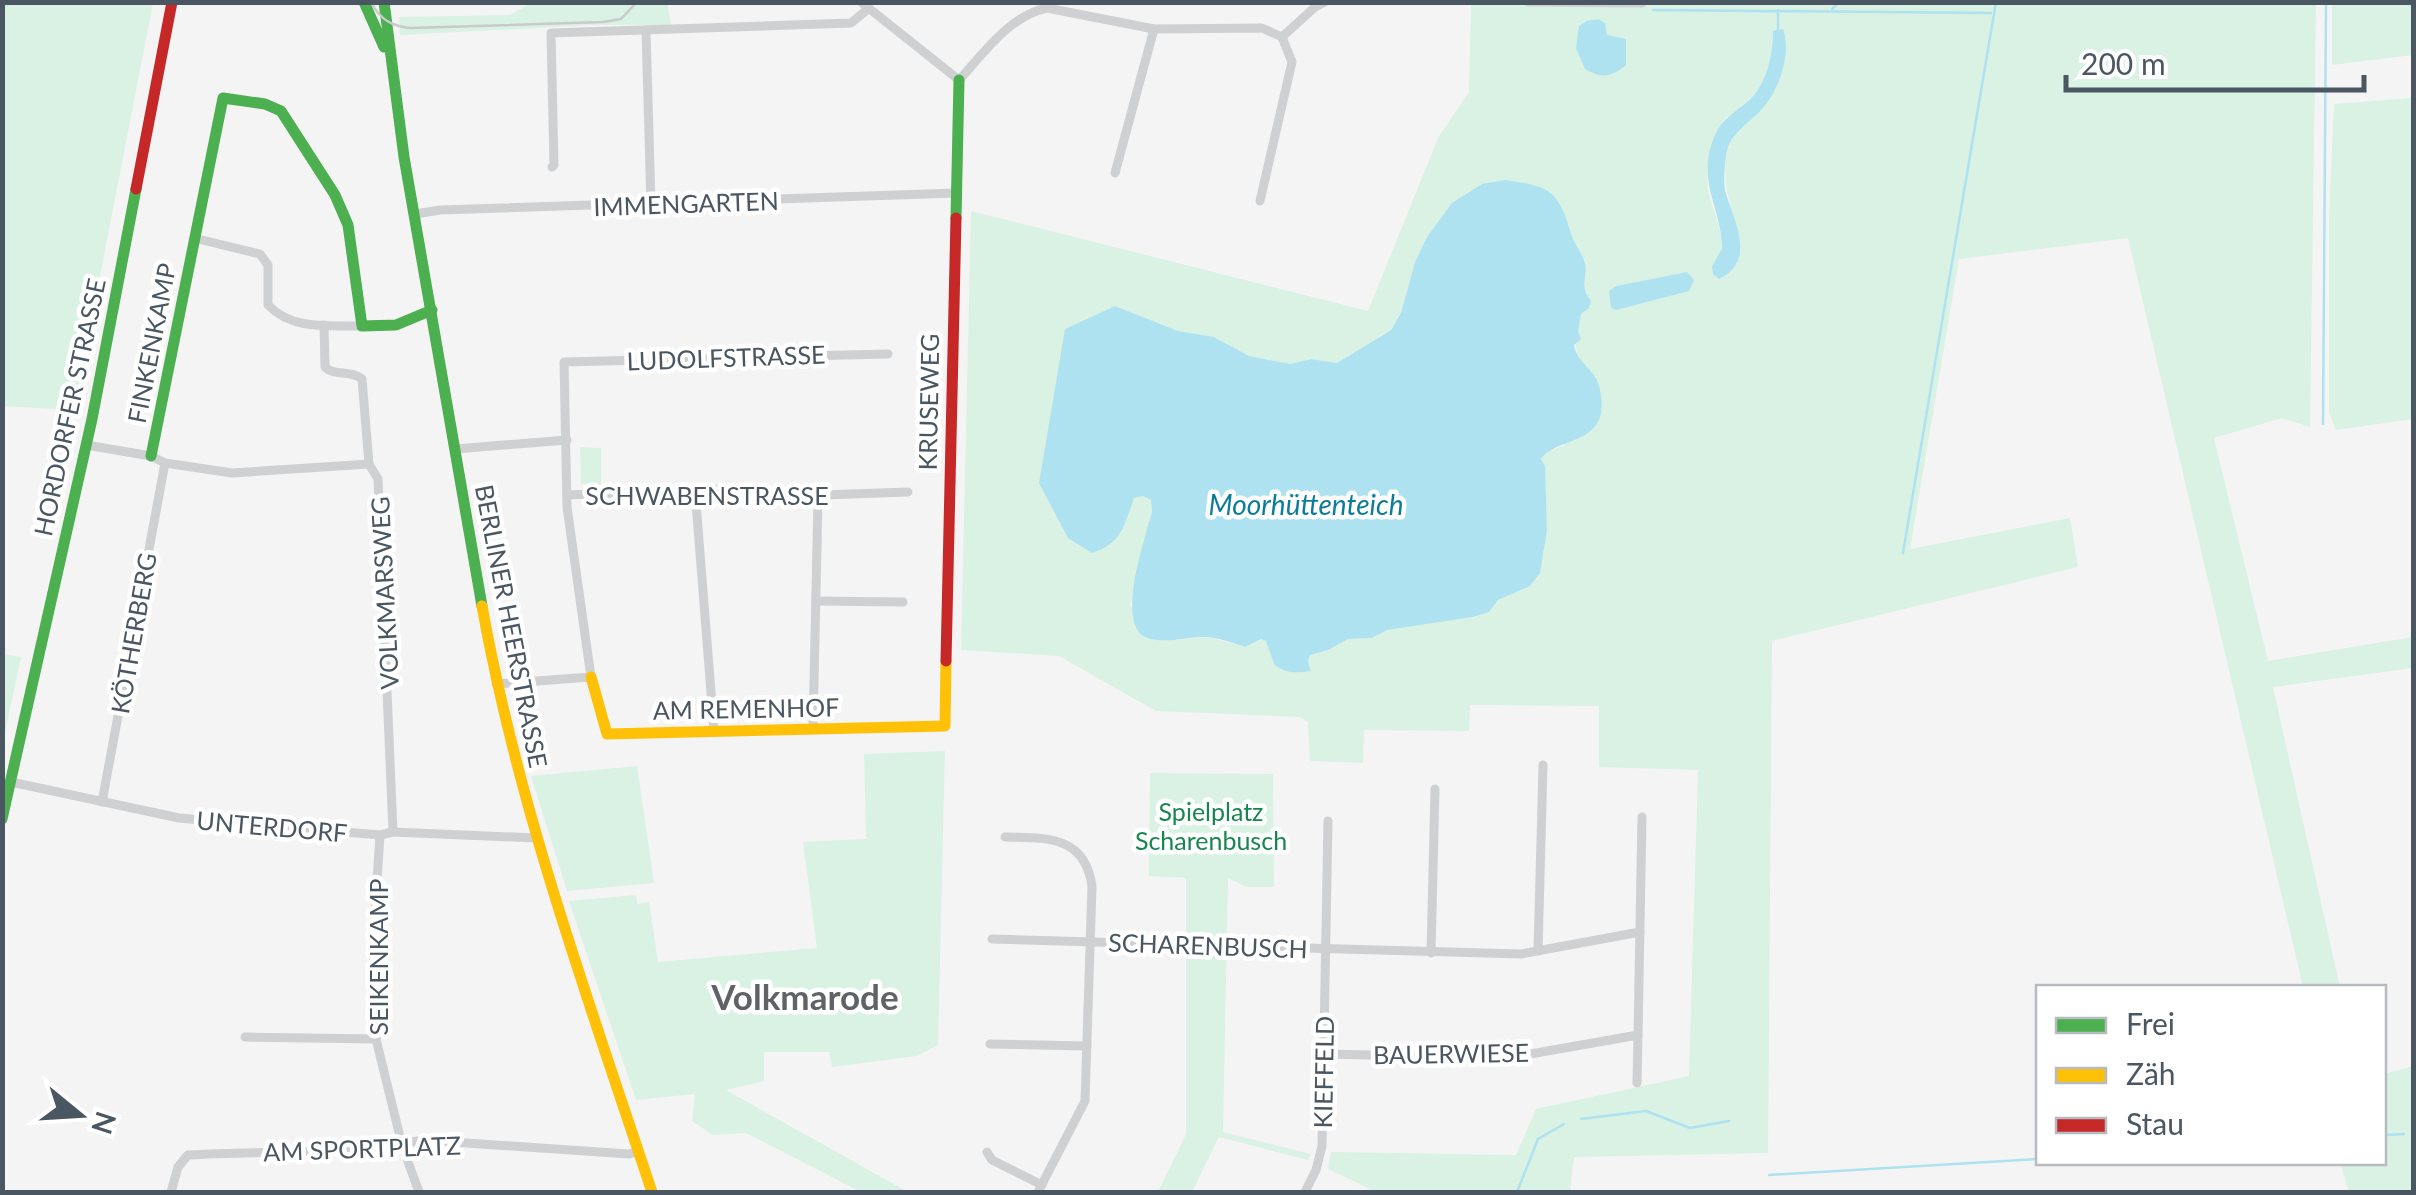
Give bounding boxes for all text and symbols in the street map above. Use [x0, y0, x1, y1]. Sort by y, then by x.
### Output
scale bar [2066, 30, 2364, 92]
text: 200 m [2081, 45, 2166, 81]
street label: IMMENGARTEN [593, 185, 779, 221]
street label: FINKENKAMP [121, 261, 181, 425]
street label: HORDORFER STRASSE [27, 275, 111, 539]
street label: KRUSEWEG [912, 333, 944, 471]
street label: LUDOLFSTRASSE [626, 339, 826, 375]
street label: SCHWABENSTRASSE [585, 480, 829, 510]
street label: BERLINER HEERSTRASSE [470, 482, 554, 770]
water label: Moorhüttenteich [1208, 487, 1404, 521]
street label: VOLKMARSWEG [364, 496, 404, 690]
street label: KÖTHERBERG [104, 550, 162, 716]
street label: AM REMENHOF [652, 691, 840, 725]
park label: Spielplatz Scharenbusch [1135, 796, 1287, 855]
street label: UNTERDORF [195, 804, 349, 848]
street label: SEIKENKAMP [363, 879, 393, 1035]
street label: SCHARENBUSCH [1108, 927, 1308, 963]
district label: Volkmarode [710, 975, 899, 1017]
legend [2036, 985, 2386, 1165]
text: Frei [2126, 1005, 2175, 1041]
street label: KIEFFELD [1307, 1015, 1339, 1129]
street label: BAUERWIESE [1373, 1037, 1529, 1069]
text: Zäh [2126, 1055, 2176, 1091]
north arrow [30, 1065, 130, 1165]
text: Stau [2126, 1105, 2184, 1141]
text: N [85, 1108, 124, 1139]
street label: AM SPORTPLATZ [263, 1130, 461, 1166]

